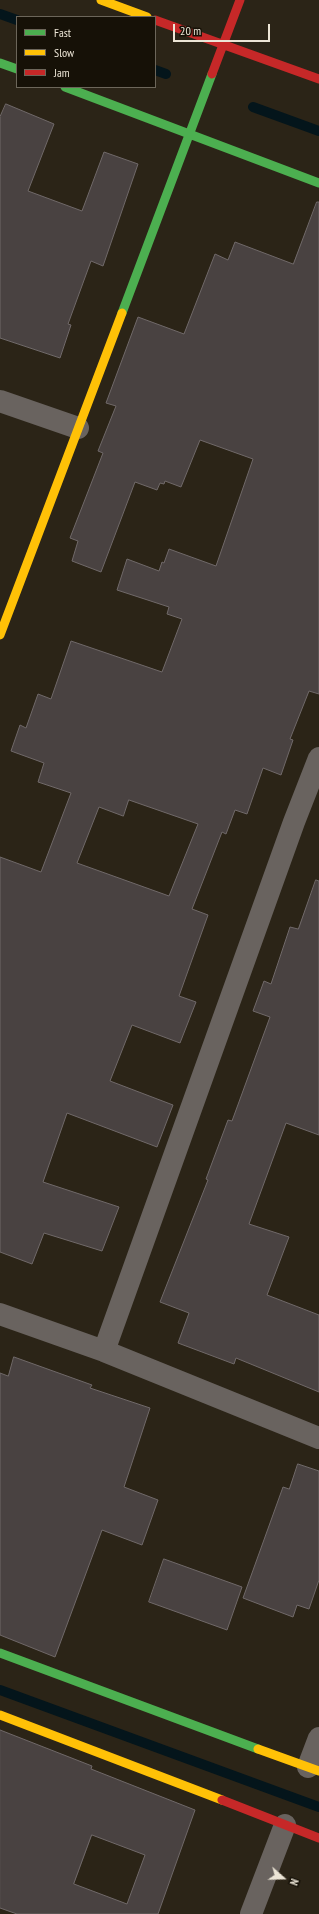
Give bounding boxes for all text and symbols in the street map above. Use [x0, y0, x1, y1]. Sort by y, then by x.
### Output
legend [16, 16, 156, 88]
scale bar [175, 16, 272, 42]
text: 20 m [180, 23, 201, 38]
text: Fast [54, 25, 71, 40]
text: Slow [54, 45, 74, 60]
text: Jam [54, 65, 70, 80]
north arrow [263, 1858, 303, 1898]
text: N [287, 1877, 302, 1887]

